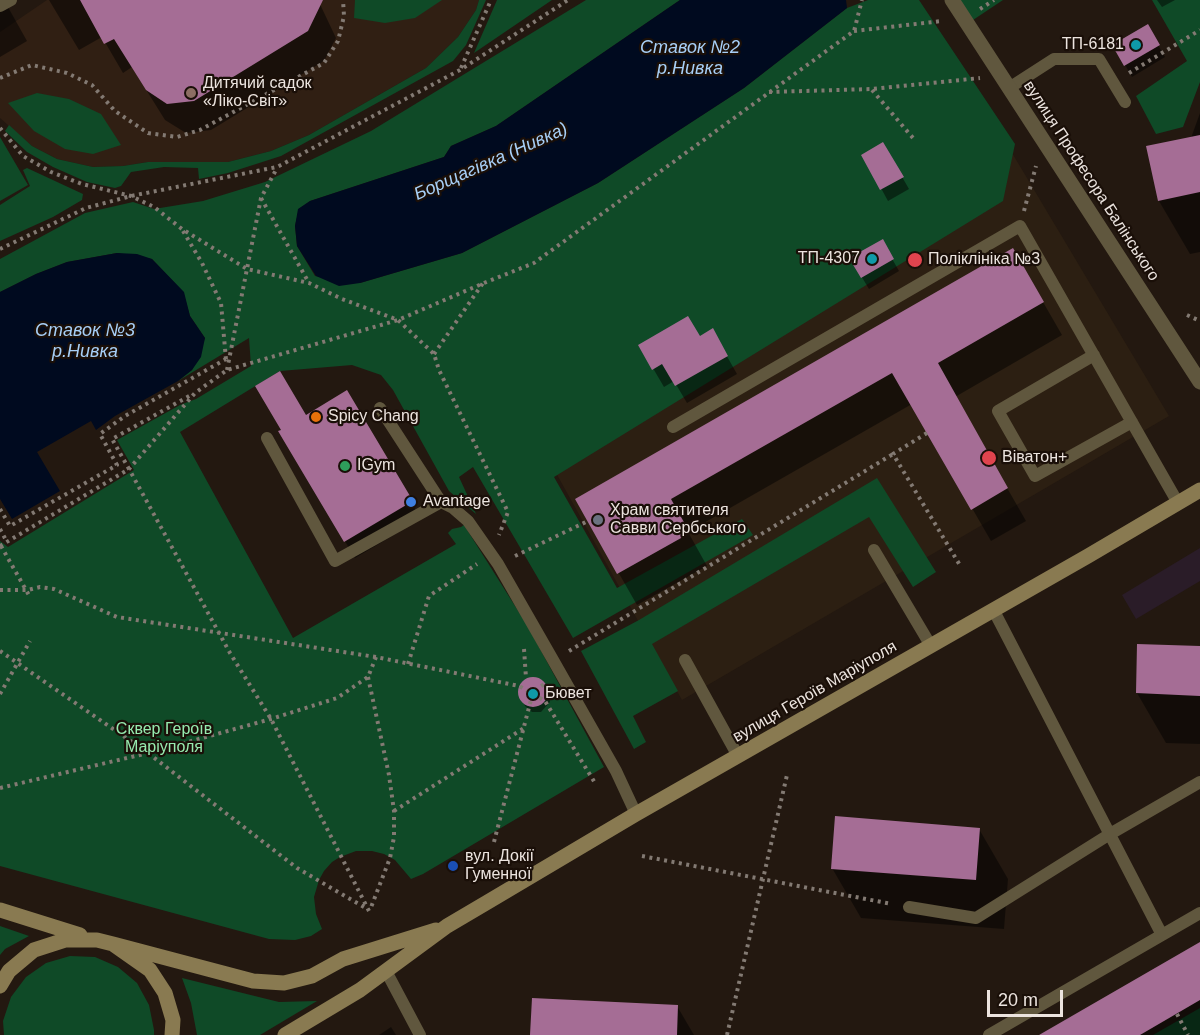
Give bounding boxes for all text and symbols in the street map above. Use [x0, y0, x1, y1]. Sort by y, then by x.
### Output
place label: ТП-6181 [1062, 35, 1124, 55]
water label: Ставок №2 р.Нивка [640, 37, 740, 80]
marker: ТП-6181 [1129, 38, 1143, 52]
place label: Дитячий садок «Ліко-Світ» [203, 74, 312, 112]
street label: вулиця Професора Балінського [1019, 77, 1163, 285]
marker: Дитячий садок «Ліко-Світ» [184, 86, 198, 100]
water label: Борщагівка (Нивка) [411, 118, 571, 206]
place label: ТП-4307 [798, 249, 860, 269]
place label: Поліклініка №3 [928, 250, 1040, 270]
marker: Поліклініка №3 [906, 251, 924, 269]
marker: ТП-4307 [865, 252, 879, 266]
water label: Ставок №3 р.Нивка [35, 320, 135, 362]
place label: Spicy Chang [328, 407, 419, 427]
marker: Spicy Chang [309, 410, 323, 424]
place label: Віватон+ [1002, 448, 1067, 468]
marker: Віватон+ [980, 449, 998, 467]
place label: IGym [357, 456, 395, 476]
marker: IGym [338, 459, 352, 473]
place label: Avantage [423, 492, 490, 512]
marker: Avantage [404, 495, 418, 509]
place label: Храм святителя Савви Сербського [610, 501, 746, 539]
marker: Храм святителя Савви Сербського [591, 513, 605, 527]
street label: вулиця Героїв Маріуполя [730, 637, 900, 747]
place label: Бювет [545, 684, 592, 704]
marker: Бювет [526, 687, 540, 701]
park label: Сквер Героїв Маріуполя [116, 720, 212, 758]
place label: вул. Докії Гуменної [465, 847, 534, 885]
marker: вул. Докії Гуменної [446, 859, 460, 873]
scale bar [990, 978, 1066, 1016]
text: 20 m [998, 990, 1038, 1010]

